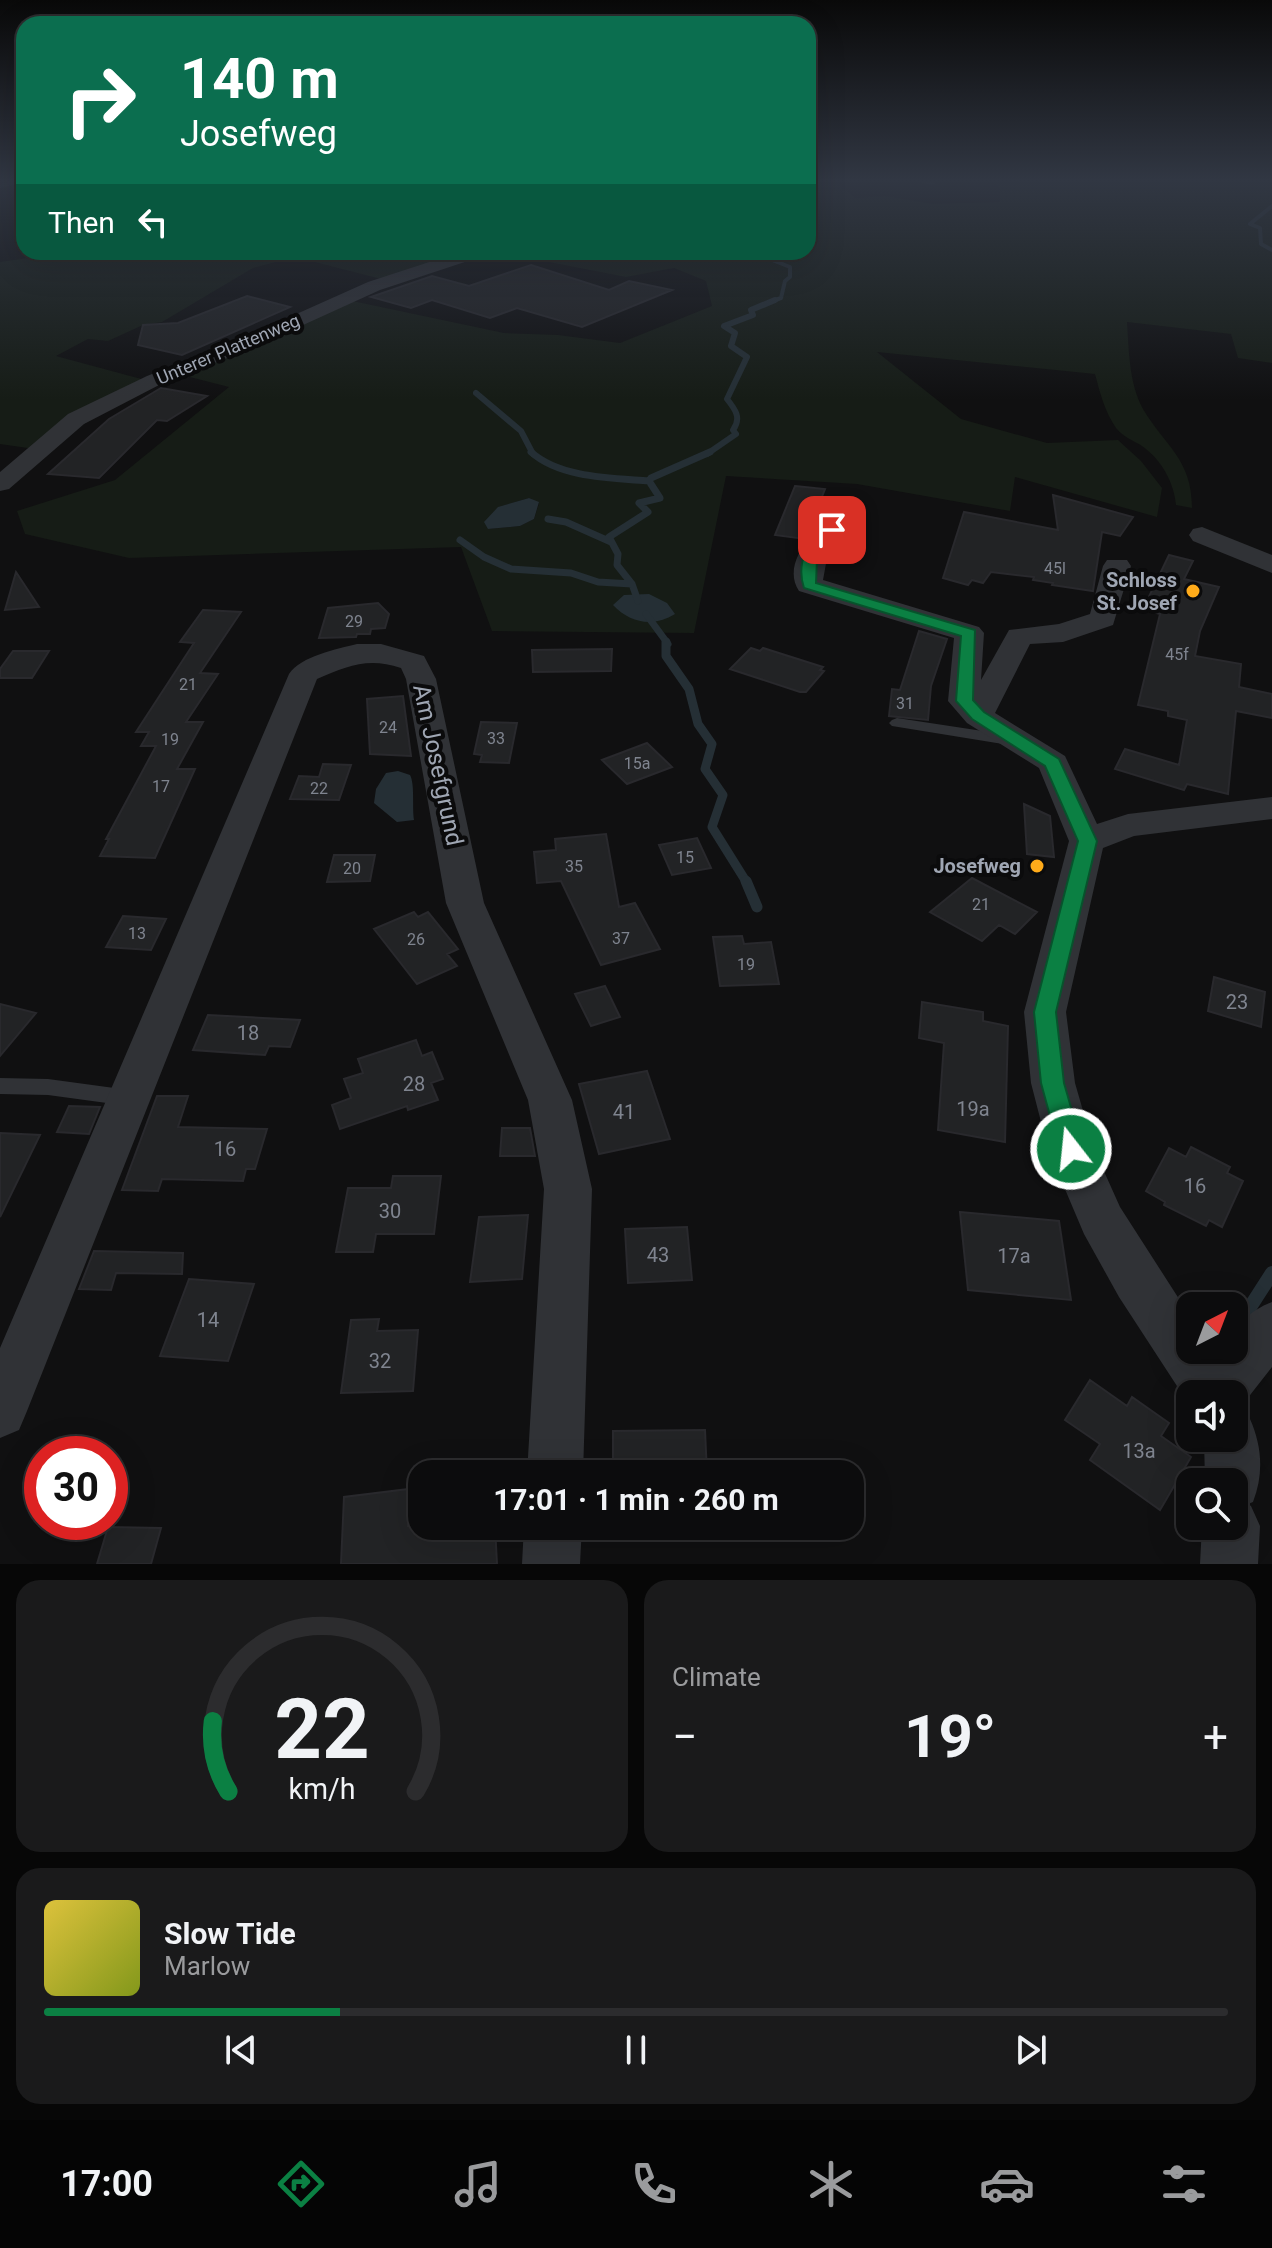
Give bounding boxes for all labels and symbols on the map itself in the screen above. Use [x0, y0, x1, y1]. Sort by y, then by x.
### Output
street label: Unterer Plattenweg [153, 309, 303, 389]
pin [798, 496, 866, 564]
house number: 45l [1044, 559, 1066, 578]
place label: Schloss St. Josef [1096, 568, 1178, 615]
marker: Schloss St. Josef [1184, 582, 1202, 600]
house number: 29 [345, 612, 363, 631]
house number: 45f [1165, 645, 1189, 664]
house number: 21 [179, 675, 197, 694]
street label: Am Josefgrund [407, 682, 469, 848]
house number: 31 [896, 694, 914, 713]
house number: 24 [379, 718, 397, 737]
house number: 33 [487, 729, 505, 748]
house number: 19 [161, 730, 179, 749]
house number: 15a [624, 754, 650, 773]
house number: 17 [152, 777, 170, 796]
house number: 22 [310, 779, 328, 798]
house number: 15 [676, 848, 694, 867]
place label: Josefweg [933, 854, 1021, 878]
house number: 35 [565, 857, 583, 876]
marker: Josefweg [1028, 857, 1046, 875]
house number: 20 [343, 859, 361, 878]
house number: 21 [972, 895, 990, 914]
house number: 13 [128, 924, 146, 943]
house number: 37 [612, 929, 630, 948]
house number: 26 [407, 930, 425, 949]
house number: 19 [737, 955, 755, 974]
house number: 23 [1226, 990, 1248, 1014]
house number: 18 [237, 1021, 259, 1045]
house number: 28 [403, 1072, 425, 1096]
house number: 19a [956, 1097, 990, 1121]
house number: 41 [613, 1100, 635, 1124]
position arrow [1029, 1107, 1113, 1191]
house number: 16 [214, 1137, 236, 1161]
house number: 16 [1184, 1174, 1206, 1198]
house number: 30 [379, 1199, 401, 1223]
house number: 43 [647, 1243, 669, 1267]
house number: 17a [997, 1244, 1031, 1268]
north arrow [1176, 1292, 1248, 1364]
house number: 14 [197, 1308, 219, 1332]
house number: 32 [369, 1349, 391, 1373]
speed limit sign: 30 [24, 1436, 128, 1540]
house number: 13a [1122, 1439, 1156, 1463]

